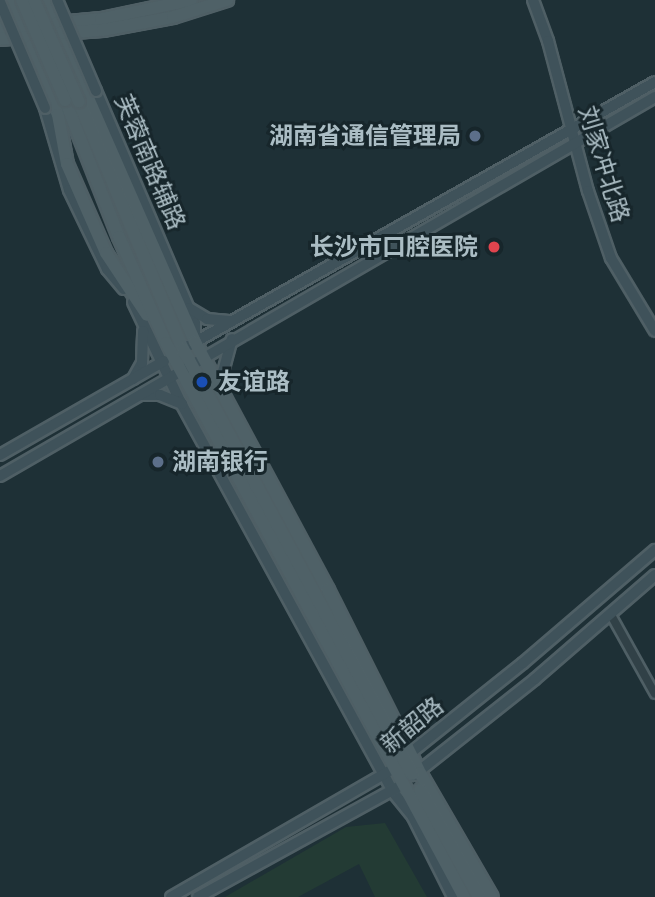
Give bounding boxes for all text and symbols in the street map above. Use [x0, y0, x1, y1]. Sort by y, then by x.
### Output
street label: 芙蓉南路辅路 [109, 90, 191, 234]
street label: 刘家冲北路 [573, 102, 635, 226]
place label: 湖南省通信管理局 [269, 122, 461, 150]
marker: 湖南省通信管理局 [467, 128, 483, 144]
place label: 长沙市口腔医院 [310, 233, 478, 261]
marker: 长沙市口腔医院 [484, 237, 504, 257]
place label: 友谊路 [218, 368, 290, 396]
marker: 友谊路 [192, 372, 212, 392]
place label: 湖南银行 [172, 448, 268, 476]
marker: 湖南银行 [150, 454, 166, 470]
street label: 新韶路 [375, 691, 449, 759]

